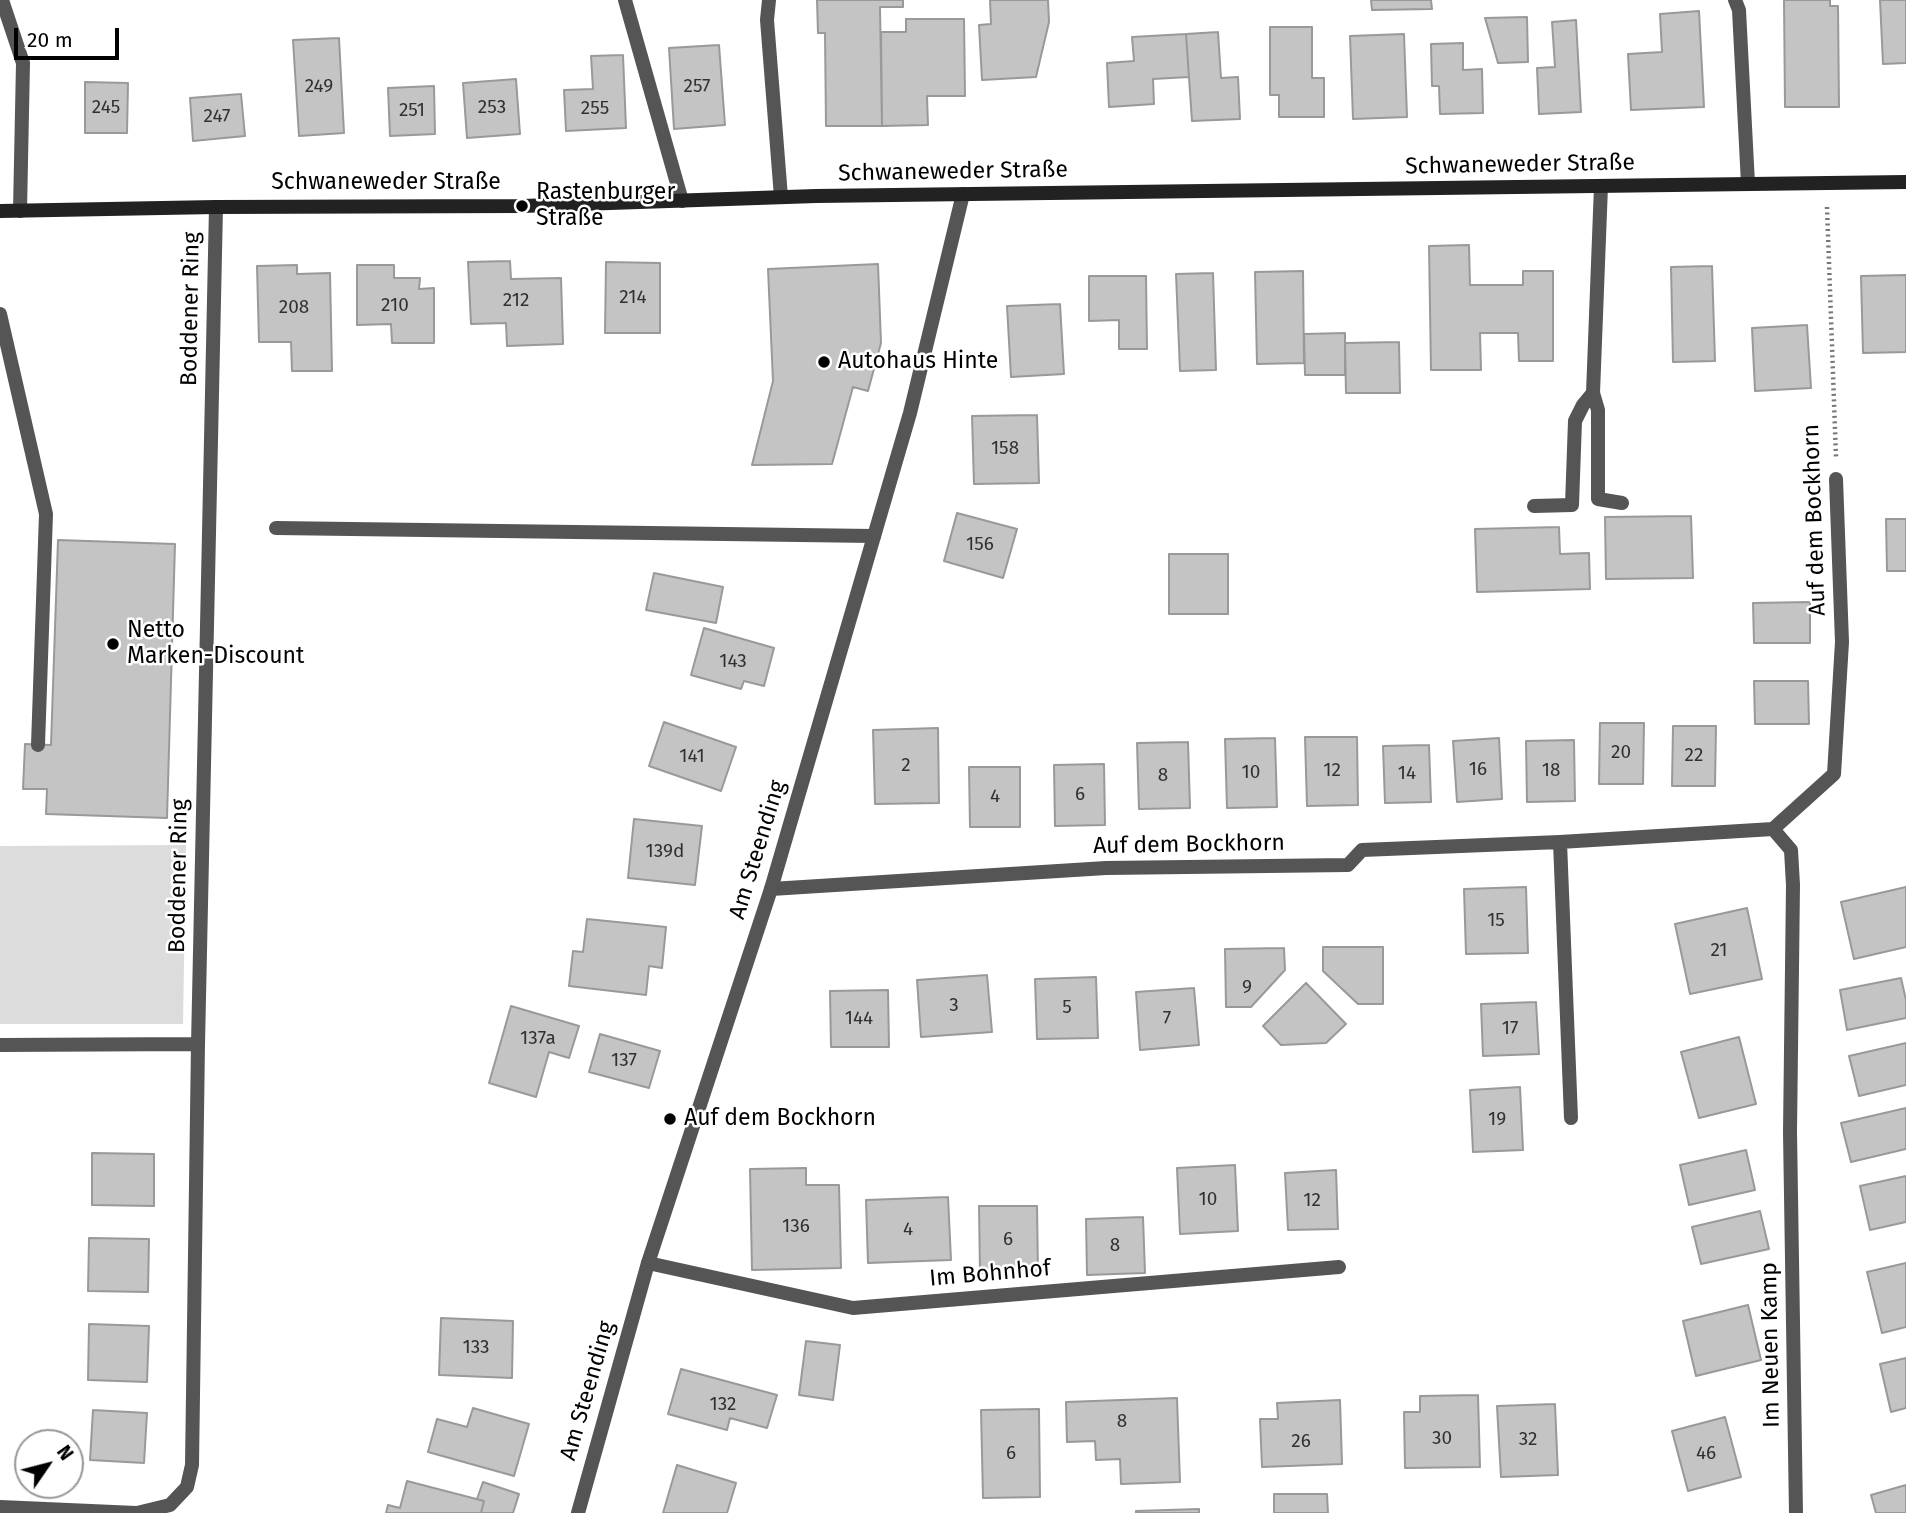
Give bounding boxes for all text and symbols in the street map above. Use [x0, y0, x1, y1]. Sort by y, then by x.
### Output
scale bar [18, 14, 122, 58]
text: 20 m [27, 27, 73, 53]
house number: 249 [305, 76, 333, 98]
house number: 257 [684, 76, 710, 98]
house number: 245 [92, 97, 120, 119]
house number: 253 [478, 97, 506, 119]
house number: 255 [581, 98, 609, 120]
house number: 251 [399, 100, 425, 122]
house number: 247 [204, 106, 230, 128]
street label: Schwaneweder Straße [1405, 149, 1635, 181]
street label: Schwaneweder Straße [838, 156, 1068, 188]
street label: Schwaneweder Straße [271, 169, 501, 197]
place label: Rastenburger Straße [536, 179, 675, 233]
marker: Rastenburger Straße [514, 198, 530, 214]
street label: Boddener Ring [176, 232, 206, 386]
house number: 214 [619, 287, 647, 309]
house number: 212 [503, 290, 529, 312]
house number: 210 [381, 295, 409, 317]
house number: 208 [279, 297, 309, 319]
place label: Autohaus Hinte [838, 348, 998, 376]
marker: Autohaus Hinte [816, 354, 832, 370]
street label: Auf dem Bockhorn [1798, 424, 1832, 616]
house number: 158 [991, 438, 1019, 460]
house number: 156 [966, 534, 994, 556]
place label: Netto Marken-Discount [127, 617, 304, 671]
marker: Netto Marken-Discount [105, 636, 121, 652]
house number: 143 [719, 651, 747, 673]
house number: 20 [1611, 742, 1631, 764]
house number: 22 [1685, 745, 1703, 767]
house number: 141 [679, 746, 705, 768]
house number: 2 [901, 755, 911, 777]
house number: 16 [1469, 759, 1487, 781]
house number: 12 [1323, 760, 1341, 782]
house number: 18 [1542, 760, 1560, 782]
house number: 10 [1242, 762, 1260, 784]
house number: 14 [1398, 763, 1416, 785]
house number: 8 [1158, 765, 1168, 787]
street label: Am Steending [724, 777, 792, 923]
house number: 6 [1075, 784, 1085, 806]
house number: 4 [990, 786, 1000, 808]
street label: Boddener Ring [164, 799, 194, 953]
street label: Auf dem Bockhorn [1093, 830, 1285, 860]
house number: 139d [646, 841, 684, 863]
house number: 15 [1487, 910, 1505, 932]
house number: 21 [1710, 940, 1728, 962]
house number: 9 [1242, 977, 1252, 999]
house number: 3 [949, 995, 959, 1017]
house number: 5 [1062, 997, 1072, 1019]
house number: 144 [845, 1008, 873, 1030]
house number: 7 [1163, 1008, 1171, 1030]
house number: 17 [1502, 1018, 1518, 1040]
house number: 137a [520, 1028, 556, 1050]
house number: 137 [611, 1050, 637, 1072]
place label: Auf dem Bockhorn [684, 1105, 876, 1133]
house number: 19 [1488, 1109, 1506, 1131]
marker: Auf dem Bockhorn [662, 1111, 678, 1127]
house number: 10 [1199, 1189, 1217, 1211]
house number: 12 [1303, 1190, 1321, 1212]
house number: 136 [782, 1216, 810, 1238]
house number: 4 [903, 1219, 913, 1241]
house number: 6 [1003, 1229, 1013, 1251]
house number: 8 [1110, 1235, 1120, 1257]
street label: Im Bohnhof [928, 1255, 1052, 1293]
street label: Im Neuen Kamp [1756, 1262, 1786, 1428]
street label: Am Steending [555, 1318, 621, 1464]
house number: 133 [462, 1337, 490, 1359]
house number: 132 [710, 1394, 736, 1416]
house number: 8 [1117, 1411, 1127, 1433]
house number: 30 [1432, 1428, 1452, 1450]
north arrow [14, 1429, 84, 1499]
house number: 32 [1519, 1429, 1537, 1451]
house number: 26 [1291, 1431, 1311, 1453]
text: N [52, 1441, 78, 1465]
house number: 6 [1006, 1443, 1016, 1465]
house number: 46 [1696, 1443, 1716, 1465]

